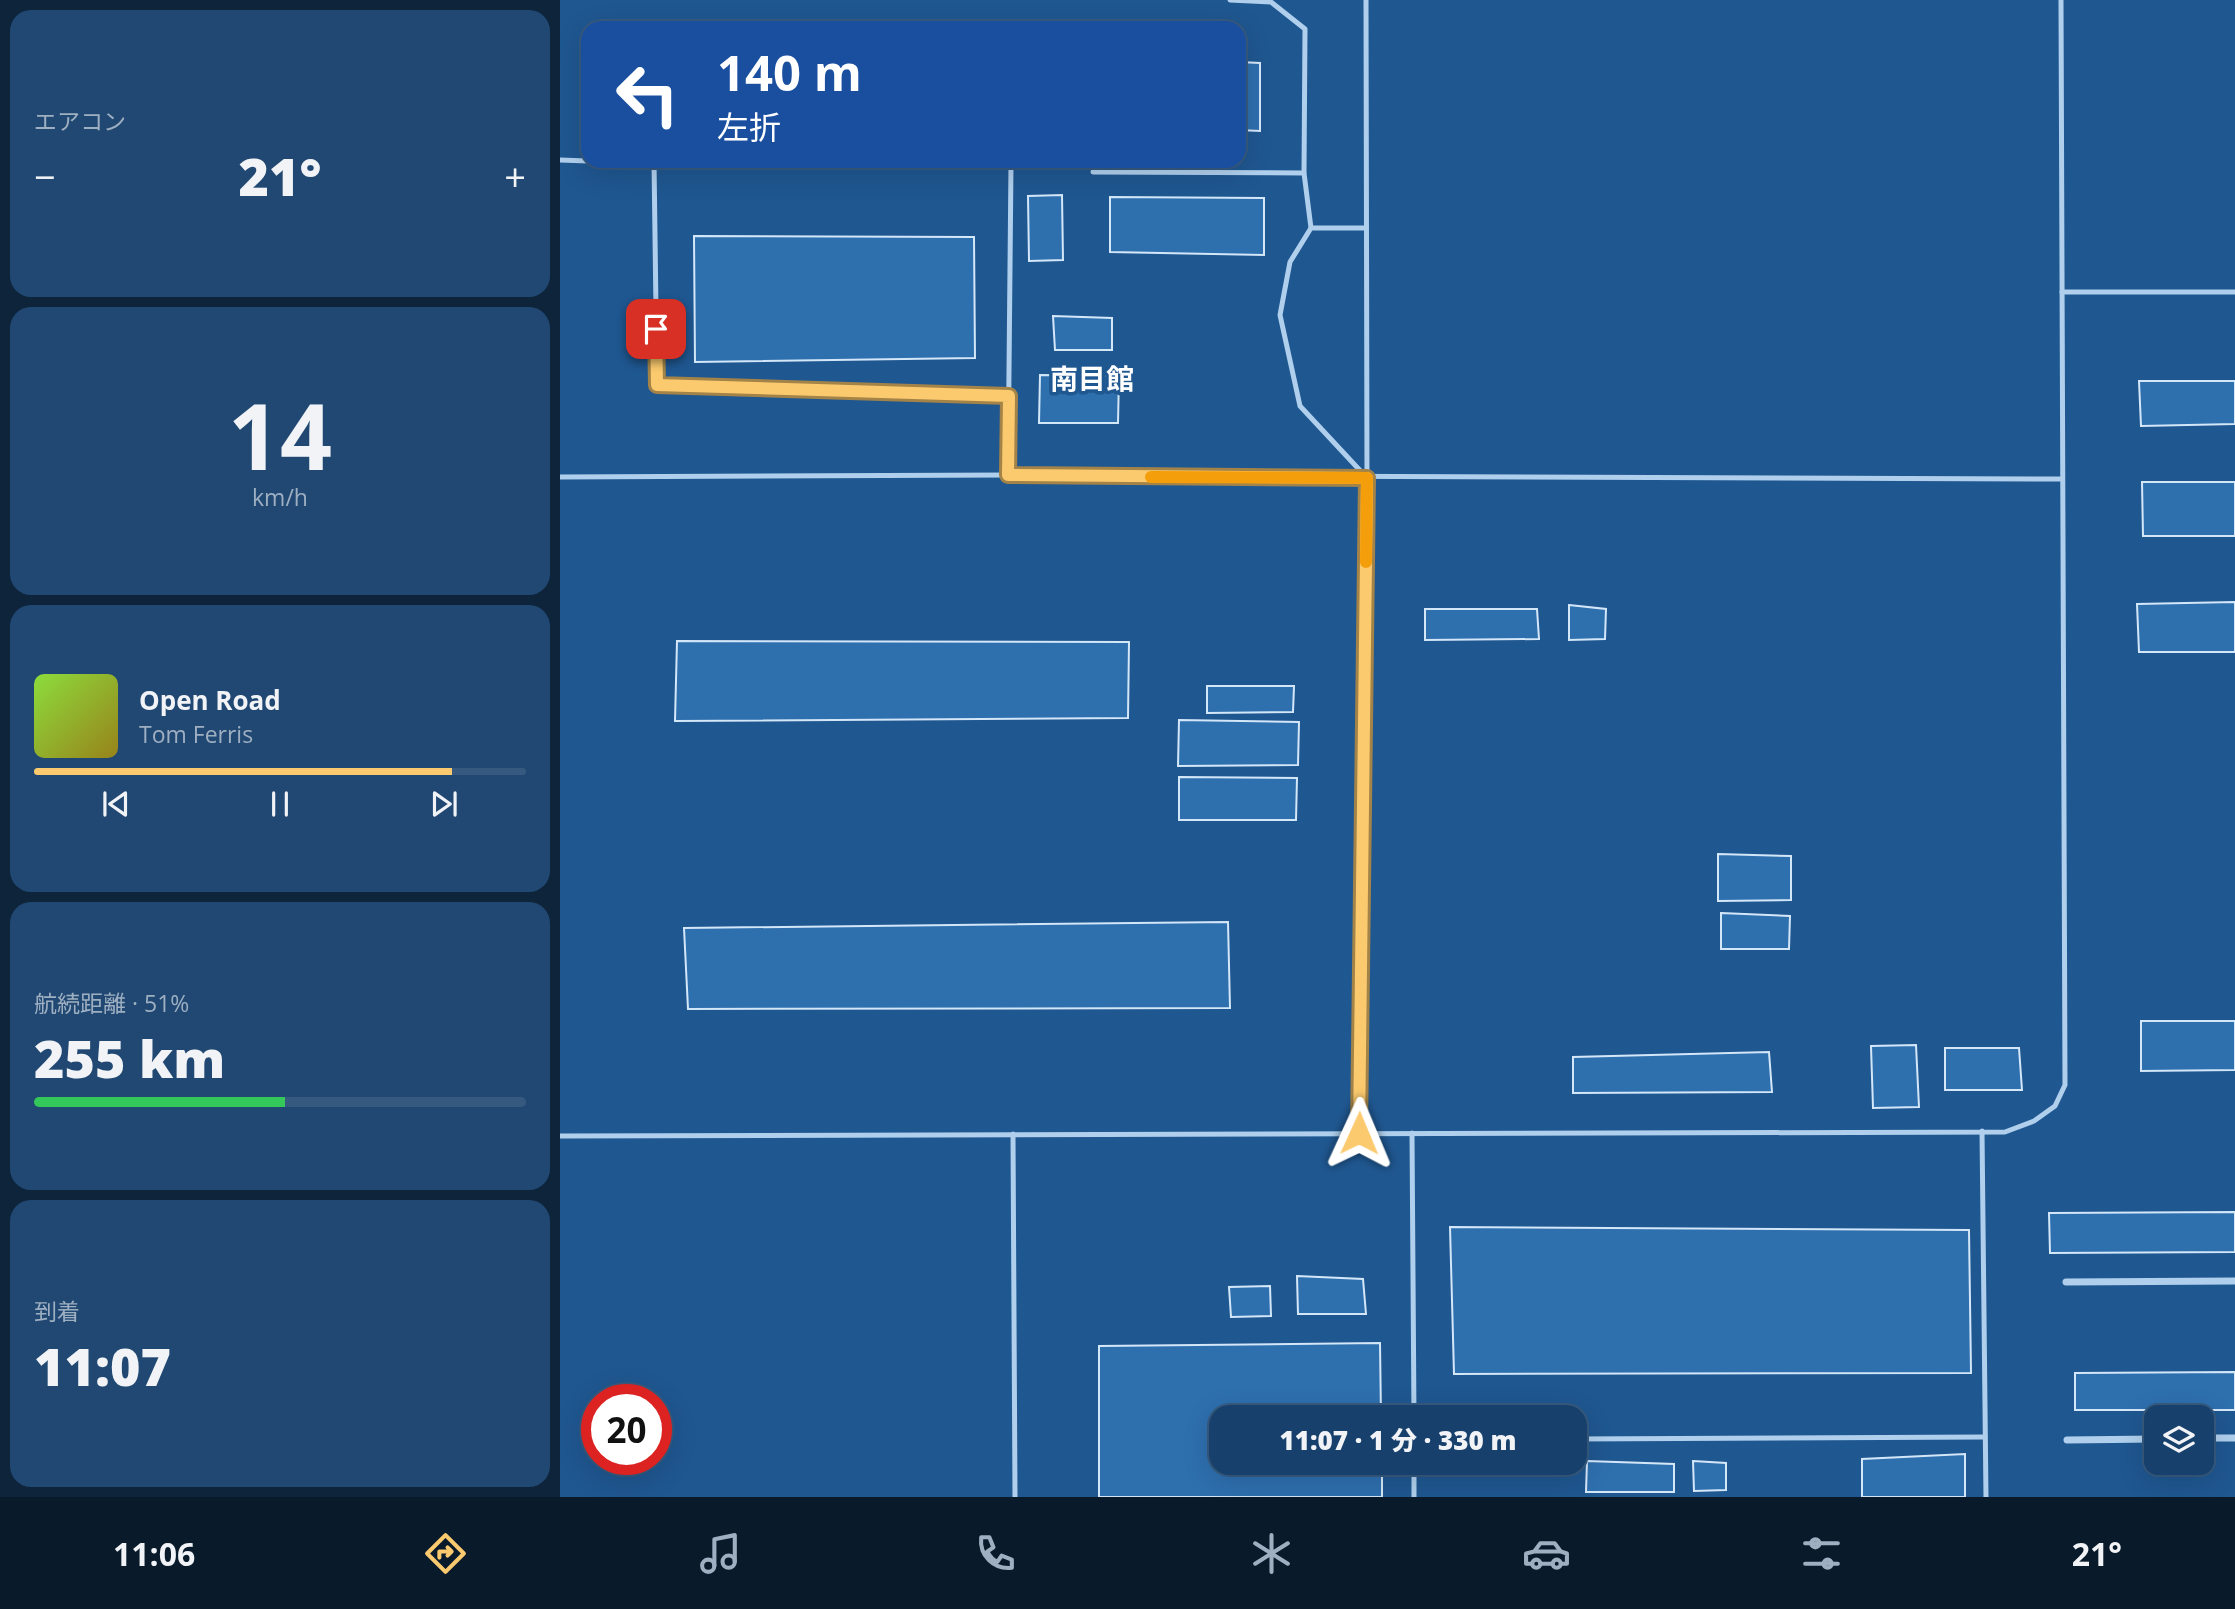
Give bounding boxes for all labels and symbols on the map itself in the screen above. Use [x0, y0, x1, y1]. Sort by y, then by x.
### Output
pin [626, 299, 686, 359]
district label: 南目館 [1050, 359, 1134, 397]
position arrow [1322, 1096, 1396, 1170]
speed limit sign: 20 [581, 1384, 672, 1475]

